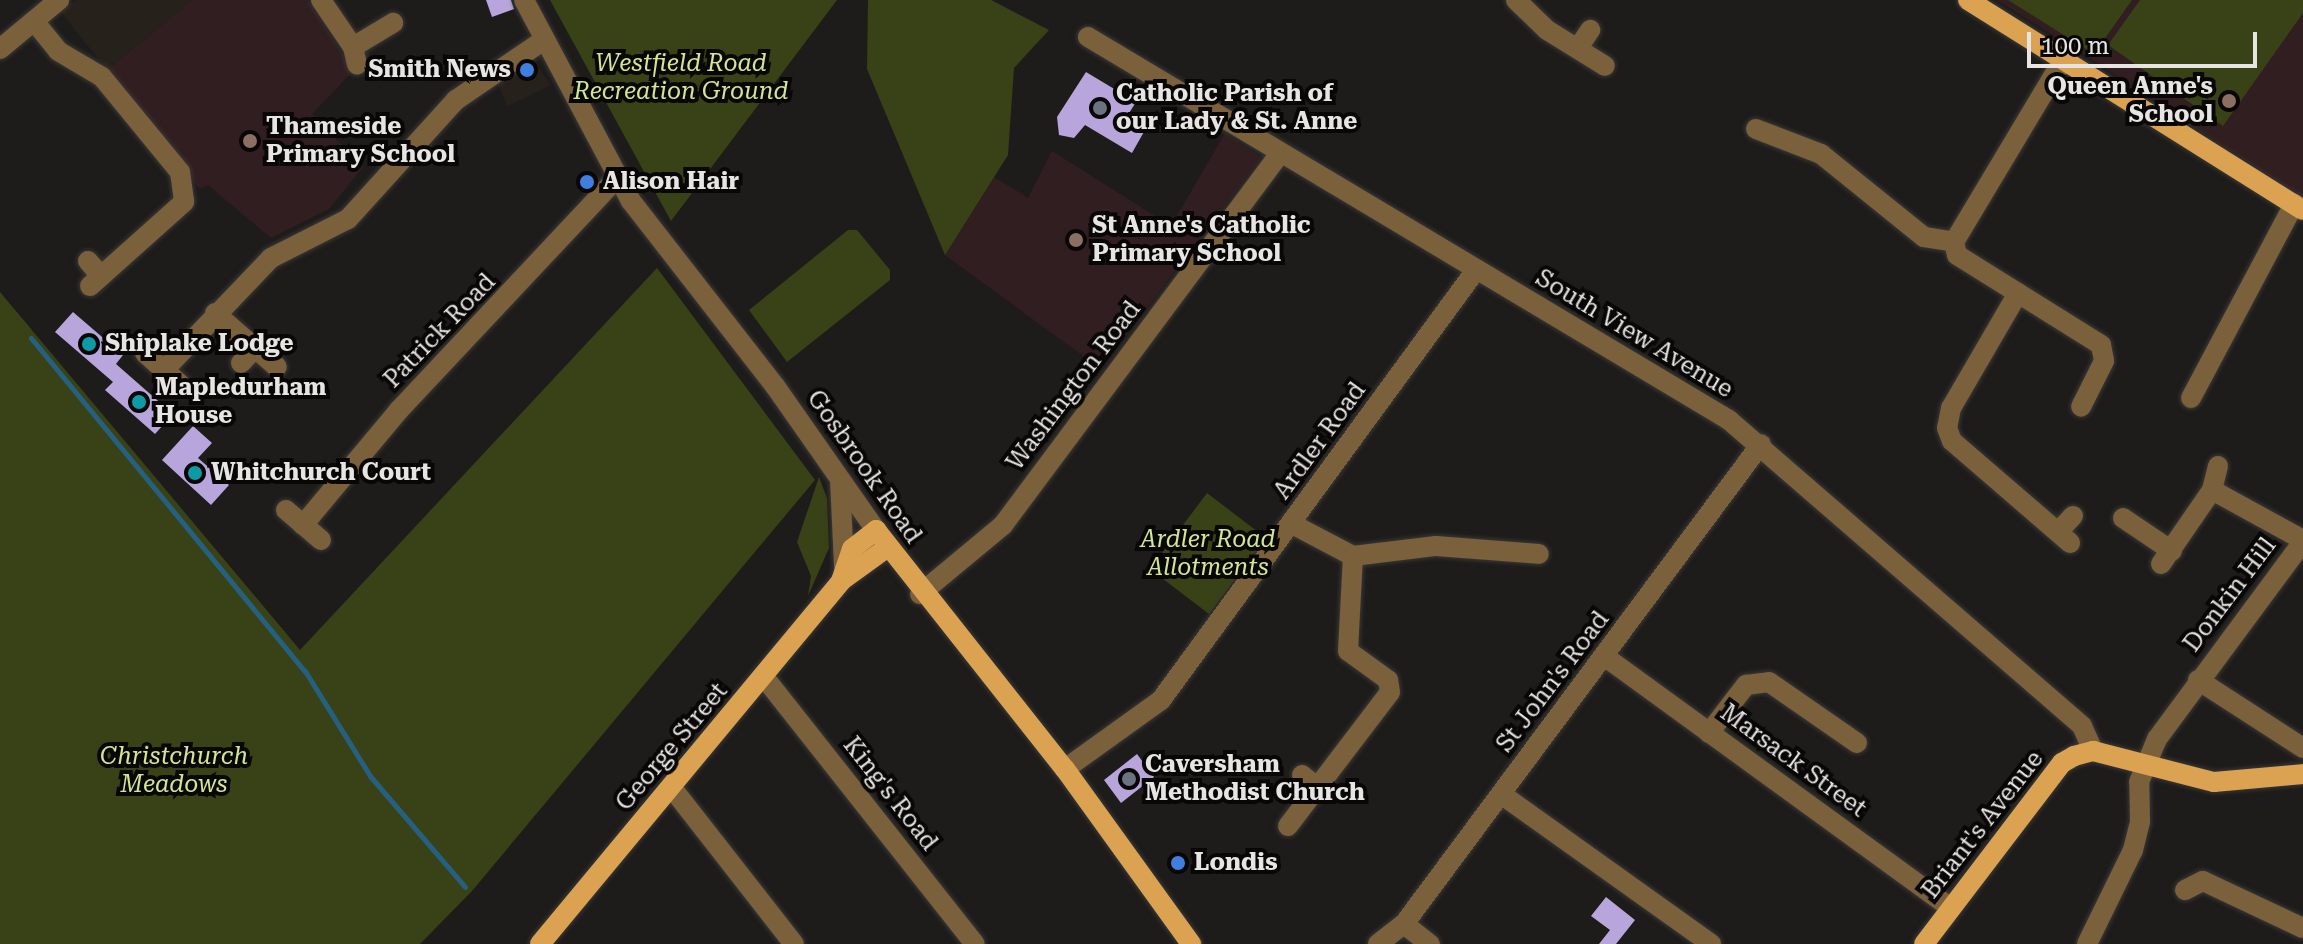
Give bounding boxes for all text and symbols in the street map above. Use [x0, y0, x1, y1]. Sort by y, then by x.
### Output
scale bar [2031, 16, 2261, 66]
text: 100 m [2041, 32, 2109, 60]
park label: Westfield Road Recreation Ground [573, 50, 789, 106]
place label: Smith News [368, 56, 511, 84]
marker: Smith News [518, 61, 536, 79]
place label: Queen Anne's School [2048, 73, 2213, 129]
place label: Catholic Parish of our Lady & St. Anne [1116, 80, 1357, 136]
marker: Queen Anne's School [2220, 92, 2238, 110]
marker: Catholic Parish of our Lady & St. Anne [1091, 99, 1109, 117]
place label: Thameside Primary School [266, 113, 455, 169]
marker: Thameside Primary School [241, 132, 259, 150]
place label: Alison Hair [603, 168, 739, 196]
marker: Alison Hair [578, 173, 596, 191]
place label: St Anne's Catholic Primary School [1092, 212, 1311, 268]
marker: St Anne's Catholic Primary School [1067, 231, 1085, 249]
street label: South View Avenue [1530, 264, 1738, 404]
street label: Patrick Road [378, 268, 502, 394]
street label: Washington Road [1001, 296, 1147, 476]
place label: Shiplake Lodge [105, 330, 294, 358]
marker: Shiplake Lodge [80, 335, 98, 353]
place label: Mapledurham House [155, 374, 326, 430]
street label: Ardler Road [1268, 377, 1372, 505]
street label: Gosbrook Road [801, 385, 927, 549]
marker: Mapledurham House [130, 393, 148, 411]
place label: Whitchurch Court [211, 459, 431, 487]
marker: Whitchurch Court [186, 464, 204, 482]
park label: Ardler Road Allotments [1141, 526, 1275, 582]
street label: Donkin Hill [2178, 532, 2282, 658]
street label: St John's Road [1491, 606, 1615, 758]
street label: George Street [610, 677, 734, 817]
street label: Marsack Street [1715, 698, 1871, 824]
street label: King's Road [837, 731, 943, 857]
park label: Christchurch Meadows [100, 743, 248, 799]
street label: Briant's Avenue [1916, 745, 2050, 905]
place label: Caversham Methodist Church [1145, 751, 1365, 807]
marker: Caversham Methodist Church [1120, 770, 1138, 788]
place label: Londis [1194, 849, 1278, 877]
marker: Londis [1169, 854, 1187, 872]

